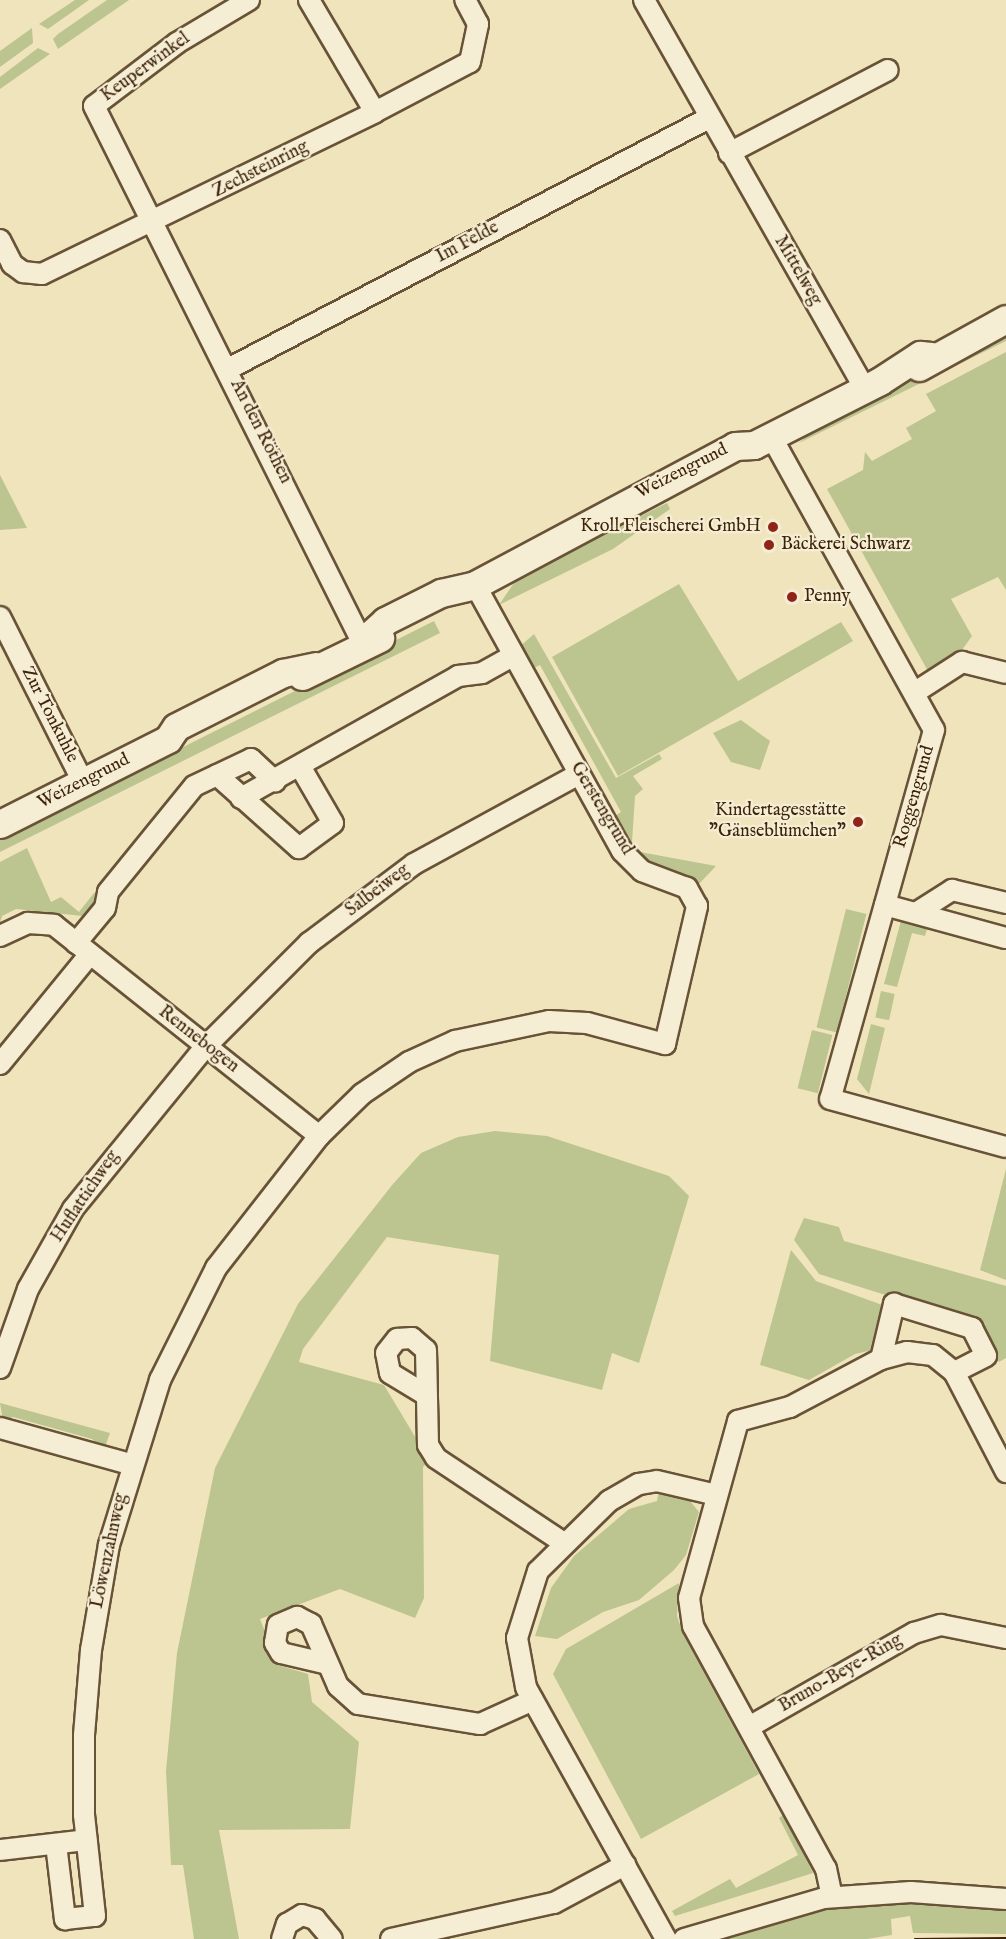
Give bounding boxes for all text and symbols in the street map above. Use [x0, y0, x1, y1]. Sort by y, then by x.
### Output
street label: Keuperwinkel [98, 29, 194, 107]
street label: Zechsteinring [210, 137, 312, 203]
street label: Im Felde [433, 218, 503, 268]
street label: Mittelweg [768, 232, 826, 310]
street label: An den Röthen [225, 376, 295, 488]
street label: Weizengrund [632, 440, 732, 504]
place label: Kroll Fleischerei GmbH [580, 516, 761, 538]
marker: Kroll Fleischerei GmbH [766, 520, 780, 534]
place label: Bäckerei Schwarz [781, 534, 911, 556]
marker: Bäckerei Schwarz [762, 538, 776, 552]
place label: Penny [804, 586, 850, 608]
marker: Penny [785, 590, 799, 604]
street label: Zur Tonkuhle [16, 663, 82, 767]
street label: Roggengrund [890, 743, 940, 851]
street label: Weizengrund [34, 750, 134, 814]
street label: Gerstengrund [565, 759, 637, 859]
place label: Kindertagesstätte "Gänseblümchen" [709, 801, 846, 844]
marker: Kindertagesstätte "Gänseblümchen" [851, 815, 865, 829]
street label: Salbeiweg [342, 860, 414, 922]
street label: Rennebogen [153, 1002, 243, 1078]
street label: Huflattichweg [47, 1147, 125, 1247]
street label: Löwenzahnweg [87, 1492, 133, 1610]
street label: Bruno-Beye-Ring [776, 1630, 906, 1718]

